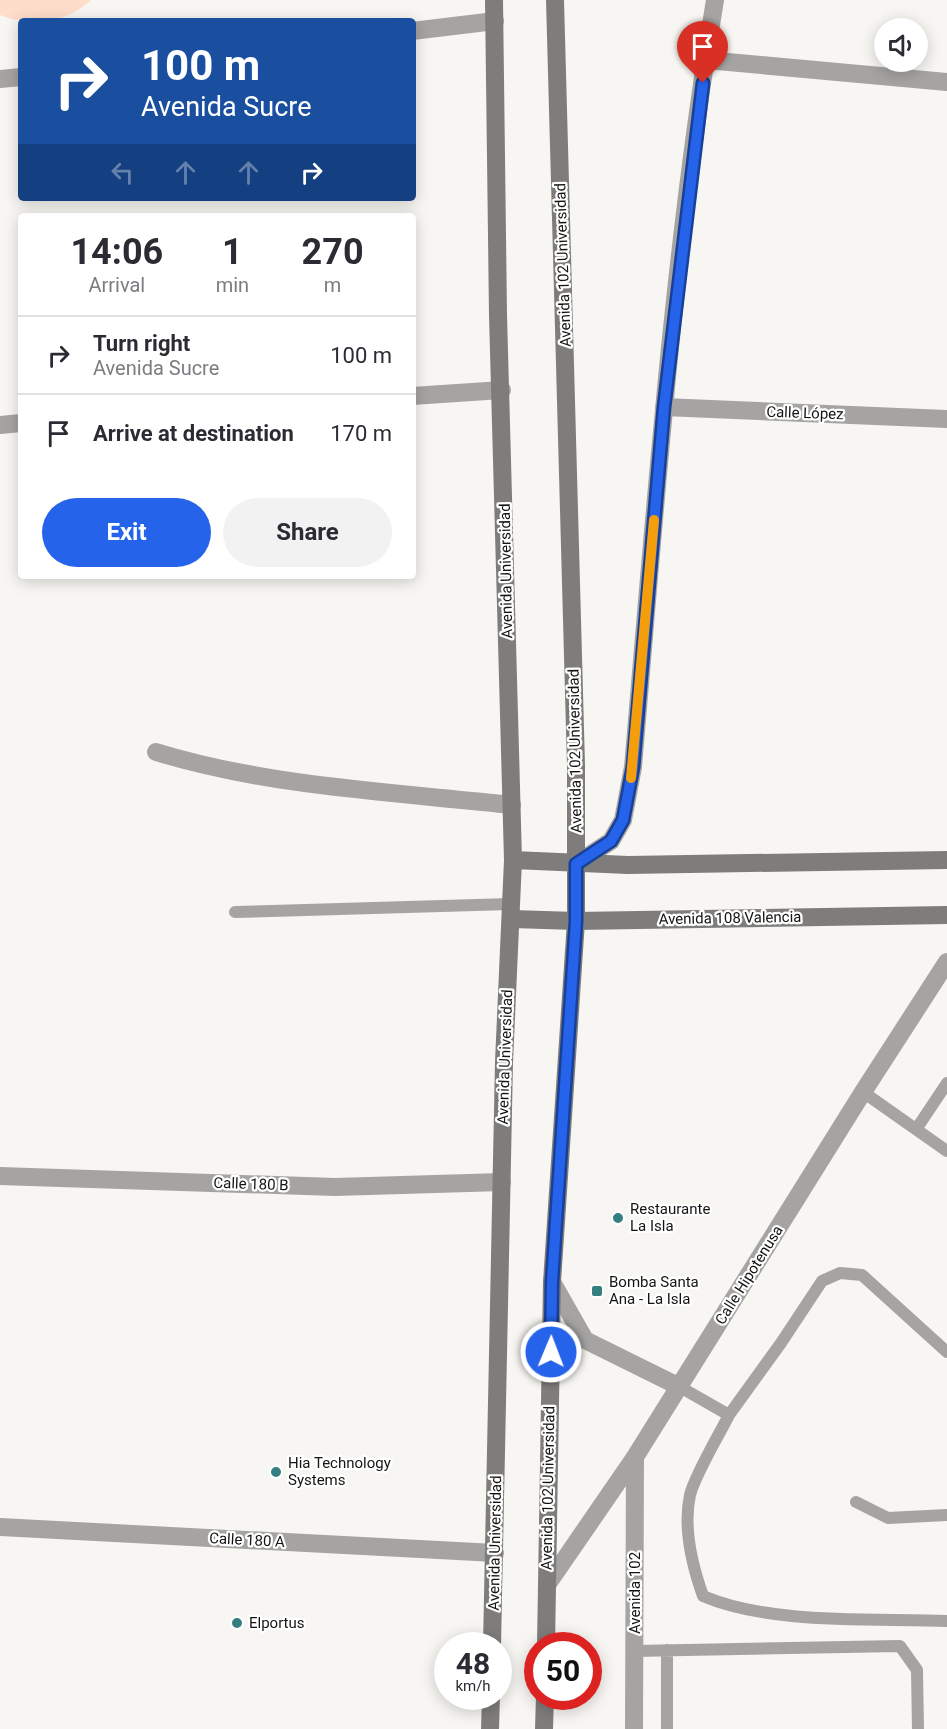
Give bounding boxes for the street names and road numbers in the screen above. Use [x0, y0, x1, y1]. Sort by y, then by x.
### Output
street label: Avenida 102 Universidad [551, 183, 575, 347]
street label: Calle López [766, 403, 844, 423]
street label: Avenida Universidad [496, 503, 516, 639]
street label: Avenida 102 Universidad [565, 669, 585, 833]
street label: Avenida 108 Valencia [658, 908, 802, 928]
street label: Avenida Universidad [494, 989, 516, 1125]
street label: Calle 180 B [213, 1174, 289, 1194]
street label: Calle Hipotenusa [711, 1222, 787, 1328]
street label: Avenida 102 Universidad [538, 1406, 558, 1570]
street label: Avenida Universidad [485, 1475, 505, 1611]
street label: Calle 180 A [209, 1529, 285, 1551]
street label: Avenida 102 [626, 1552, 644, 1634]

